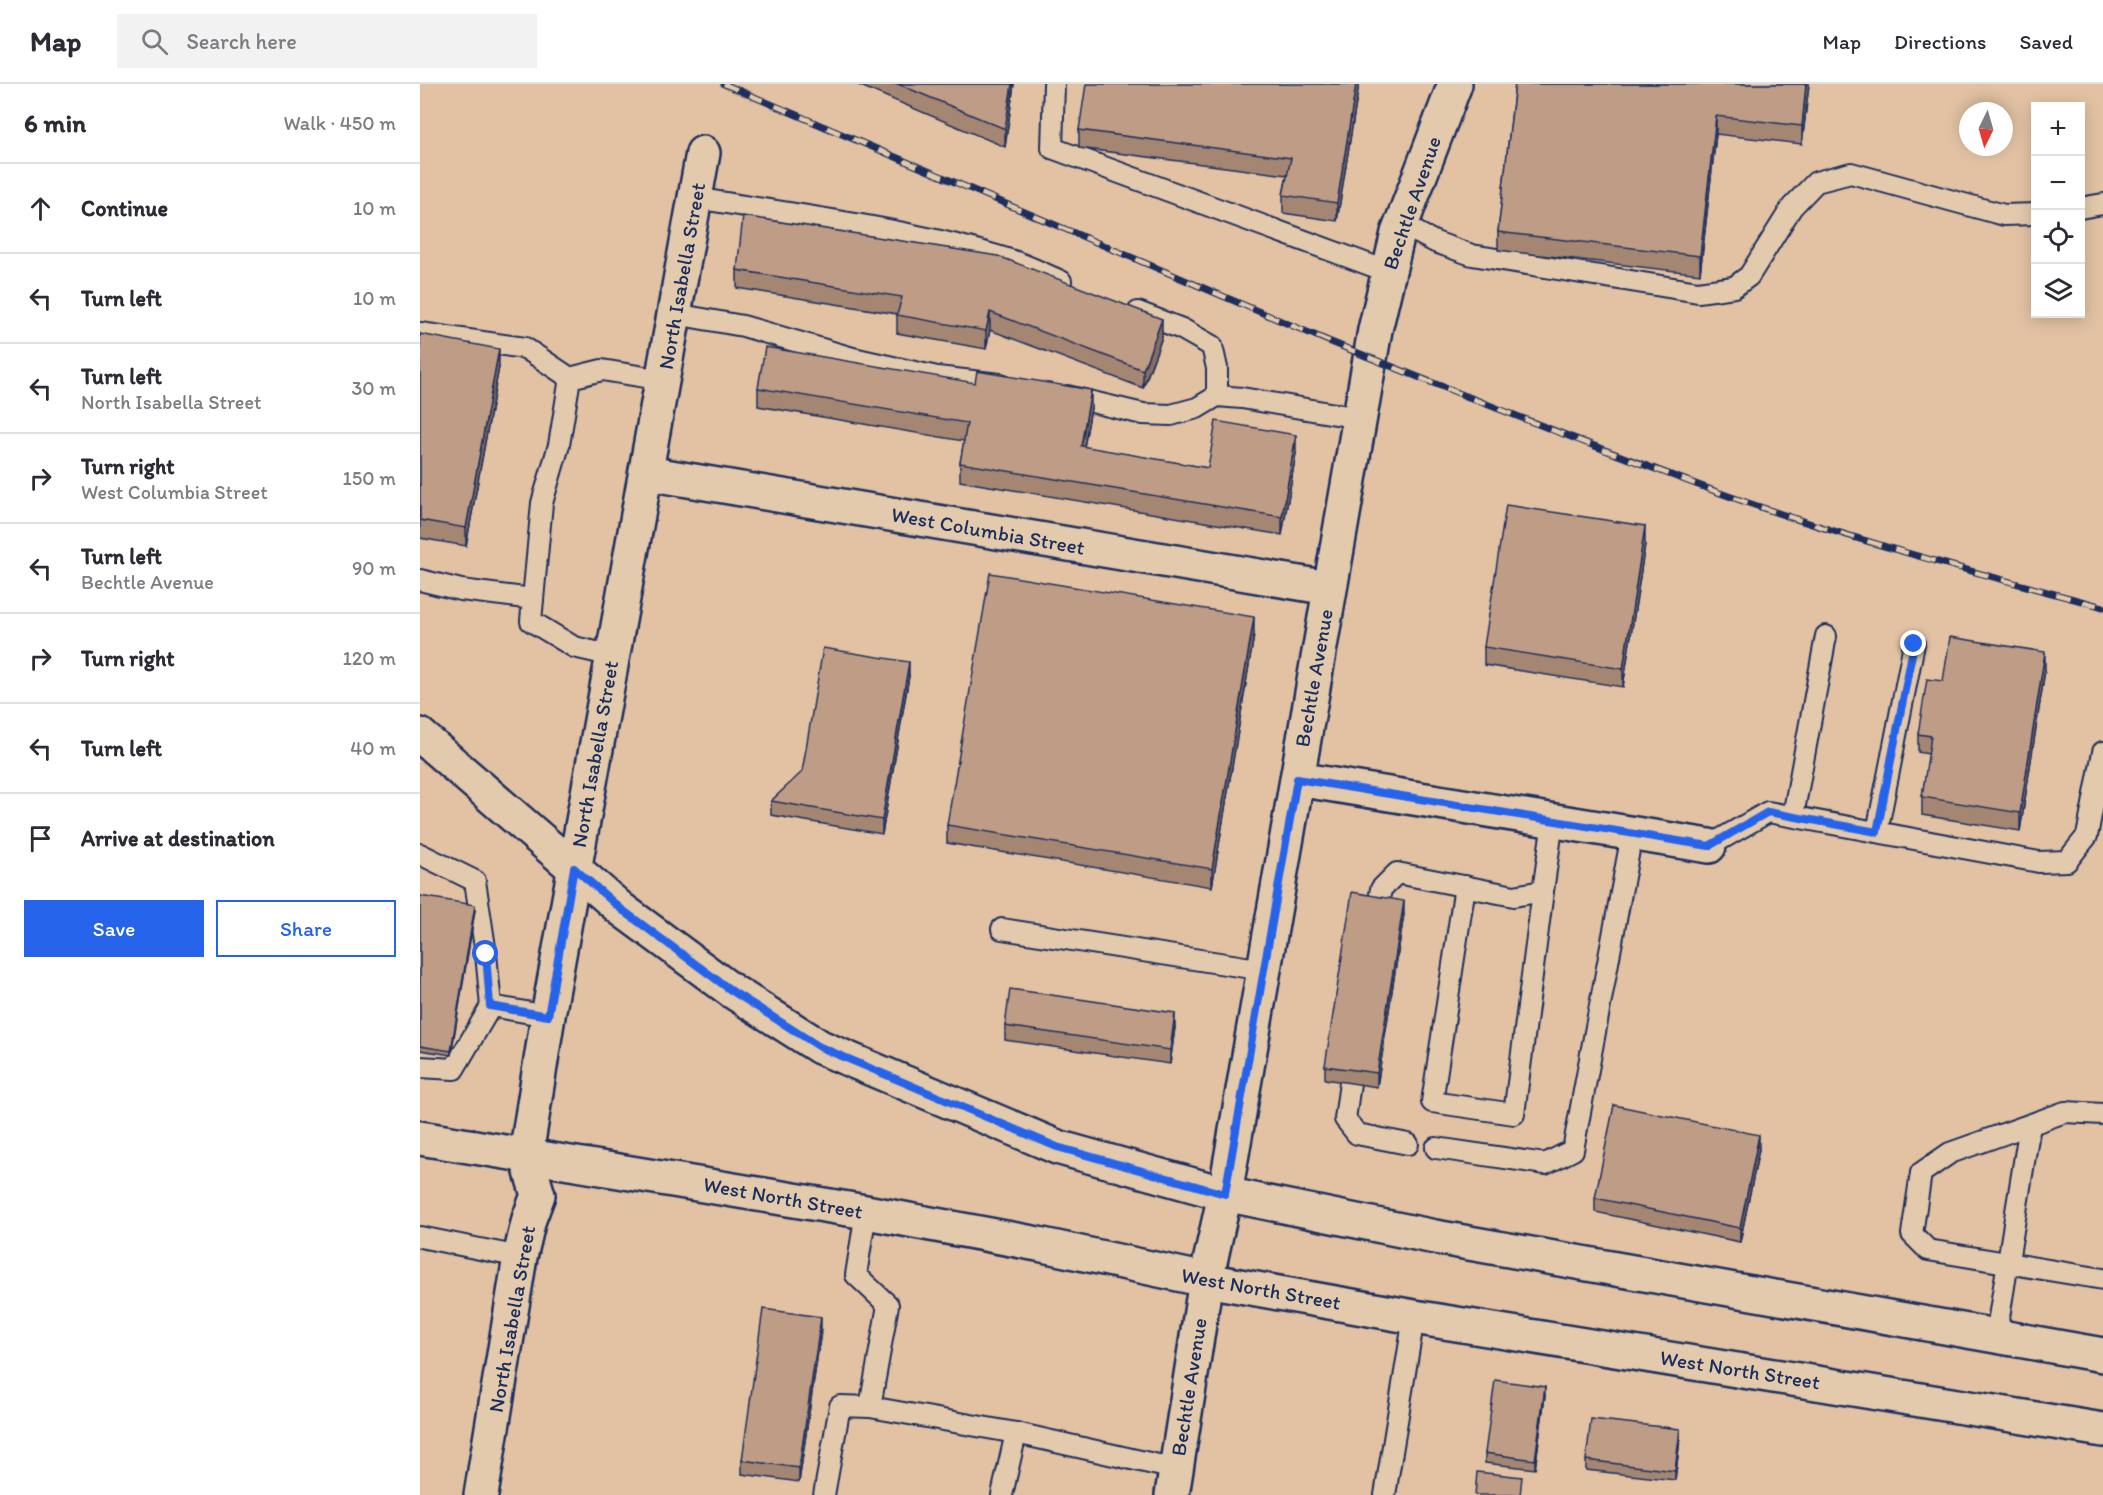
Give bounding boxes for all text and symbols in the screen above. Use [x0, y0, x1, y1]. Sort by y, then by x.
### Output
search box [117, 14, 537, 68]
text: Map [30, 24, 81, 58]
icon: search [138, 25, 171, 58]
text: Search here [186, 28, 297, 55]
text: Map [1823, 29, 1861, 54]
text: Directions [1894, 29, 1986, 54]
text: Saved [2019, 29, 2073, 54]
north arrow [1959, 102, 2013, 156]
map controls [2031, 102, 2085, 318]
button: + [2031, 102, 2085, 156]
text: 6 min [24, 107, 86, 139]
text: Walk · 450 m [283, 111, 396, 135]
street label: Bechtle Avenue [1377, 133, 1446, 273]
button: − [2031, 156, 2085, 210]
street label: North Isabella Street [653, 180, 710, 371]
icon: ahead [24, 192, 57, 225]
text: Continue [81, 195, 168, 222]
text: 10 m [353, 196, 396, 220]
button: locate [2031, 210, 2085, 264]
button: layers [2031, 264, 2085, 318]
icon: left [24, 282, 57, 315]
text: Turn left [81, 285, 162, 312]
text: 10 m [353, 286, 396, 310]
text: Turn left [81, 363, 162, 390]
icon: left [24, 372, 57, 405]
text: 30 m [351, 376, 396, 400]
text: North Isabella Street [81, 390, 261, 414]
text: Turn right [81, 453, 175, 480]
icon: right [24, 462, 57, 495]
text: 150 m [343, 466, 396, 490]
text: West Columbia Street [81, 480, 268, 504]
street label: West Columbia Street [889, 501, 1087, 560]
text: Turn left [81, 543, 162, 570]
icon: left [24, 552, 57, 585]
text: 90 m [352, 556, 396, 580]
text: Bechtle Avenue [81, 570, 214, 594]
street label: Bechtle Avenue [1289, 607, 1338, 749]
route end [1900, 630, 1926, 656]
icon: right [24, 642, 57, 675]
text: Turn right [81, 645, 175, 672]
text: 120 m [343, 646, 396, 670]
street label: North Isabella Street [566, 658, 623, 849]
icon: left [24, 732, 57, 765]
text: Turn left [81, 735, 162, 762]
text: 40 m [350, 736, 396, 760]
icon: arrive [24, 822, 57, 855]
text: Arrive at destination [81, 825, 275, 852]
button: Save [24, 900, 204, 957]
button: Share [216, 900, 396, 957]
route start [472, 940, 498, 966]
street label: West North Street [701, 1171, 865, 1224]
street label: North Isabella Street [483, 1223, 540, 1414]
street label: West North Street [1179, 1262, 1343, 1315]
street label: Bechtle Avenue [1165, 1316, 1212, 1458]
street label: West North Street [1658, 1345, 1822, 1395]

